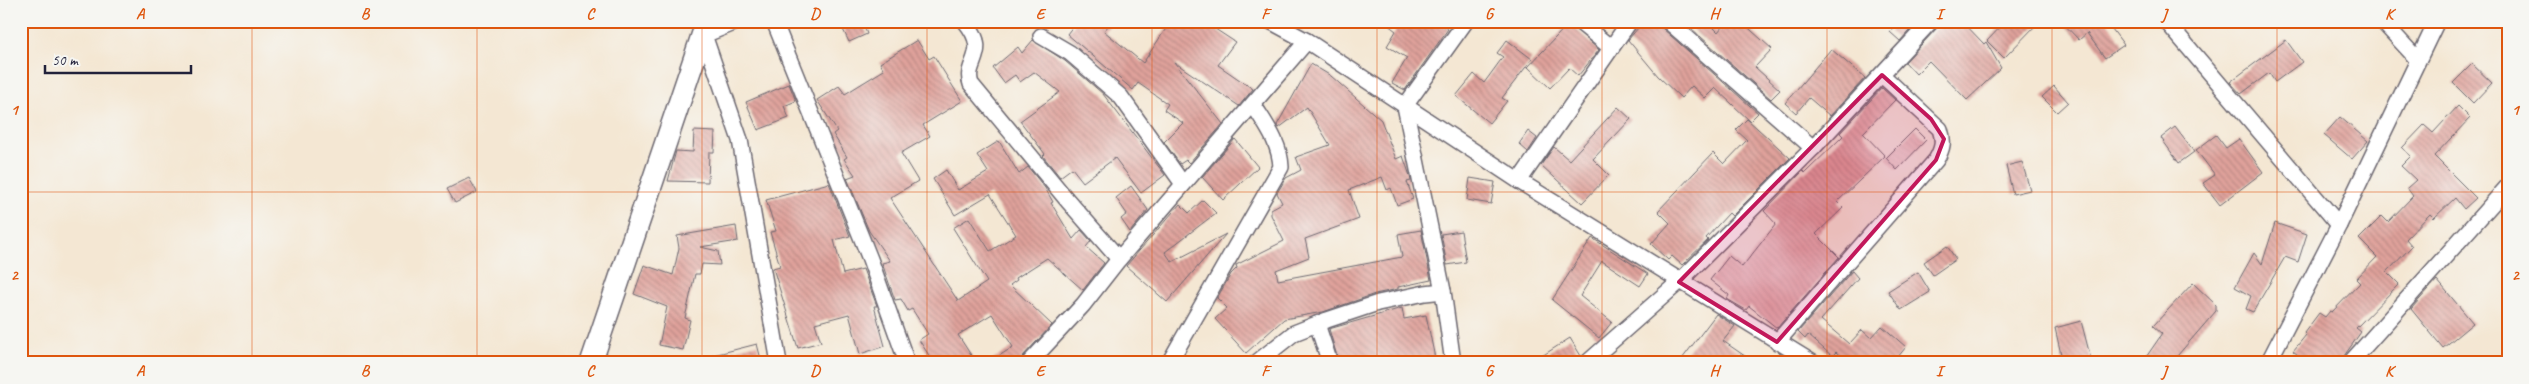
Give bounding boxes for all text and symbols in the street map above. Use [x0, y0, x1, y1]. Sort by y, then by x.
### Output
text: A [136, 4, 146, 24]
text: B [361, 4, 371, 24]
text: C [586, 4, 596, 24]
text: D [810, 4, 821, 24]
text: E [1036, 4, 1047, 24]
text: F [1261, 4, 1272, 24]
text: G [1485, 4, 1495, 24]
text: H [1709, 4, 1721, 24]
text: I [1936, 4, 1946, 24]
text: J [2160, 4, 2169, 24]
text: K [2385, 4, 2397, 24]
scale bar [45, 42, 191, 74]
text: 50 m [52, 51, 79, 70]
text: 1 [10, 100, 19, 120]
text: 1 [2511, 100, 2520, 120]
text: 2 [10, 265, 19, 285]
text: 2 [2511, 265, 2520, 285]
text: A [136, 361, 146, 381]
text: B [361, 361, 371, 381]
text: C [586, 361, 596, 381]
text: D [810, 361, 821, 381]
text: E [1036, 361, 1047, 381]
text: F [1261, 361, 1272, 381]
text: G [1485, 361, 1495, 381]
text: H [1709, 361, 1721, 381]
text: I [1936, 361, 1946, 381]
text: J [2160, 361, 2169, 381]
text: K [2385, 361, 2397, 381]

